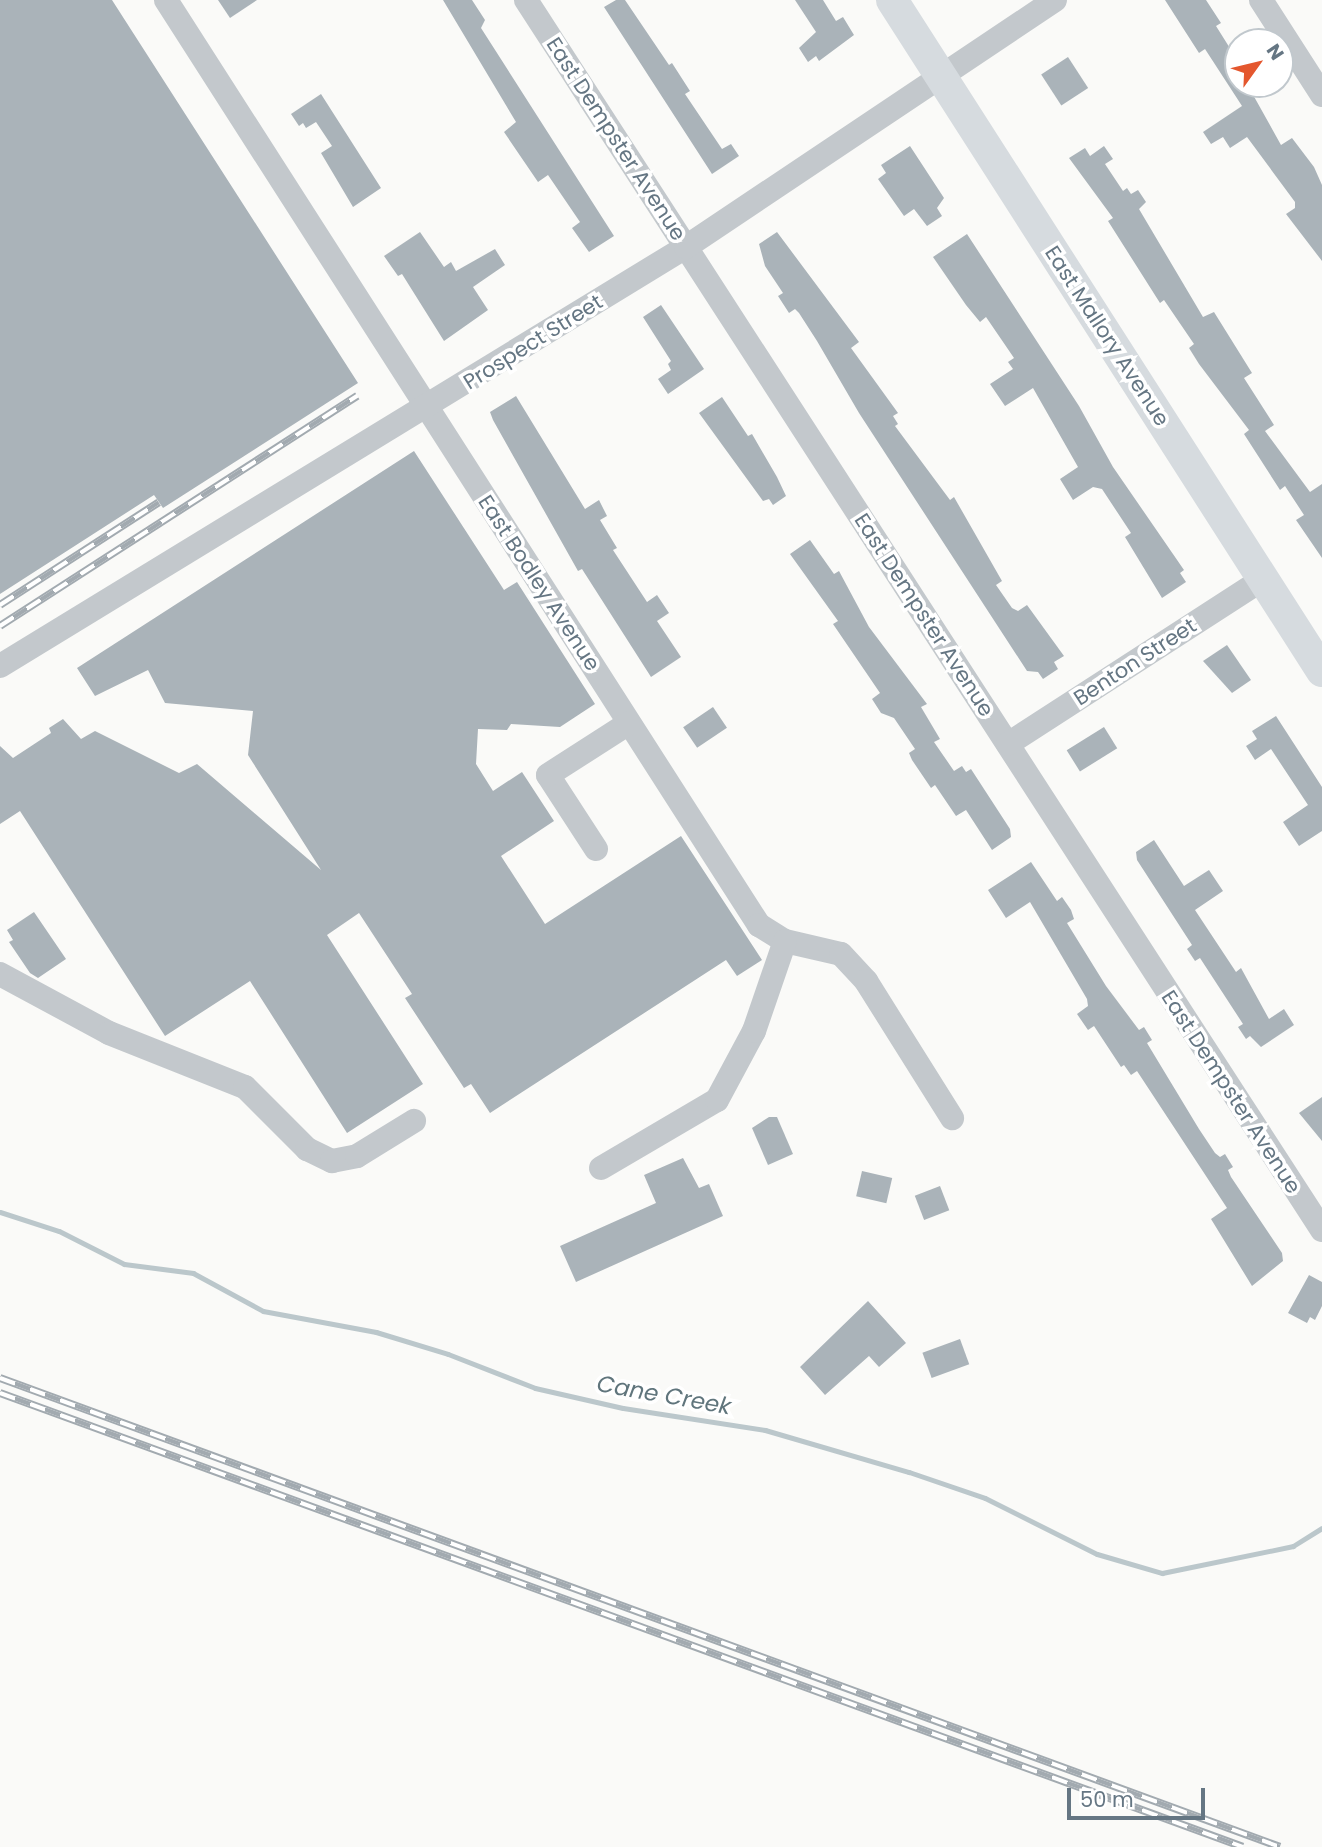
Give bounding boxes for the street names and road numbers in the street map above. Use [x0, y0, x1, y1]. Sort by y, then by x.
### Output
street label: East Dempster Avenue [541, 33, 691, 245]
street label: East Mallory Avenue [1039, 241, 1175, 431]
street label: Prospect Street [459, 289, 607, 395]
street label: East Bodley Avenue [473, 491, 605, 675]
street label: East Dempster Avenue [849, 509, 999, 721]
street label: Benton Street [1069, 613, 1201, 711]
street label: East Dempster Avenue [1156, 986, 1306, 1198]

